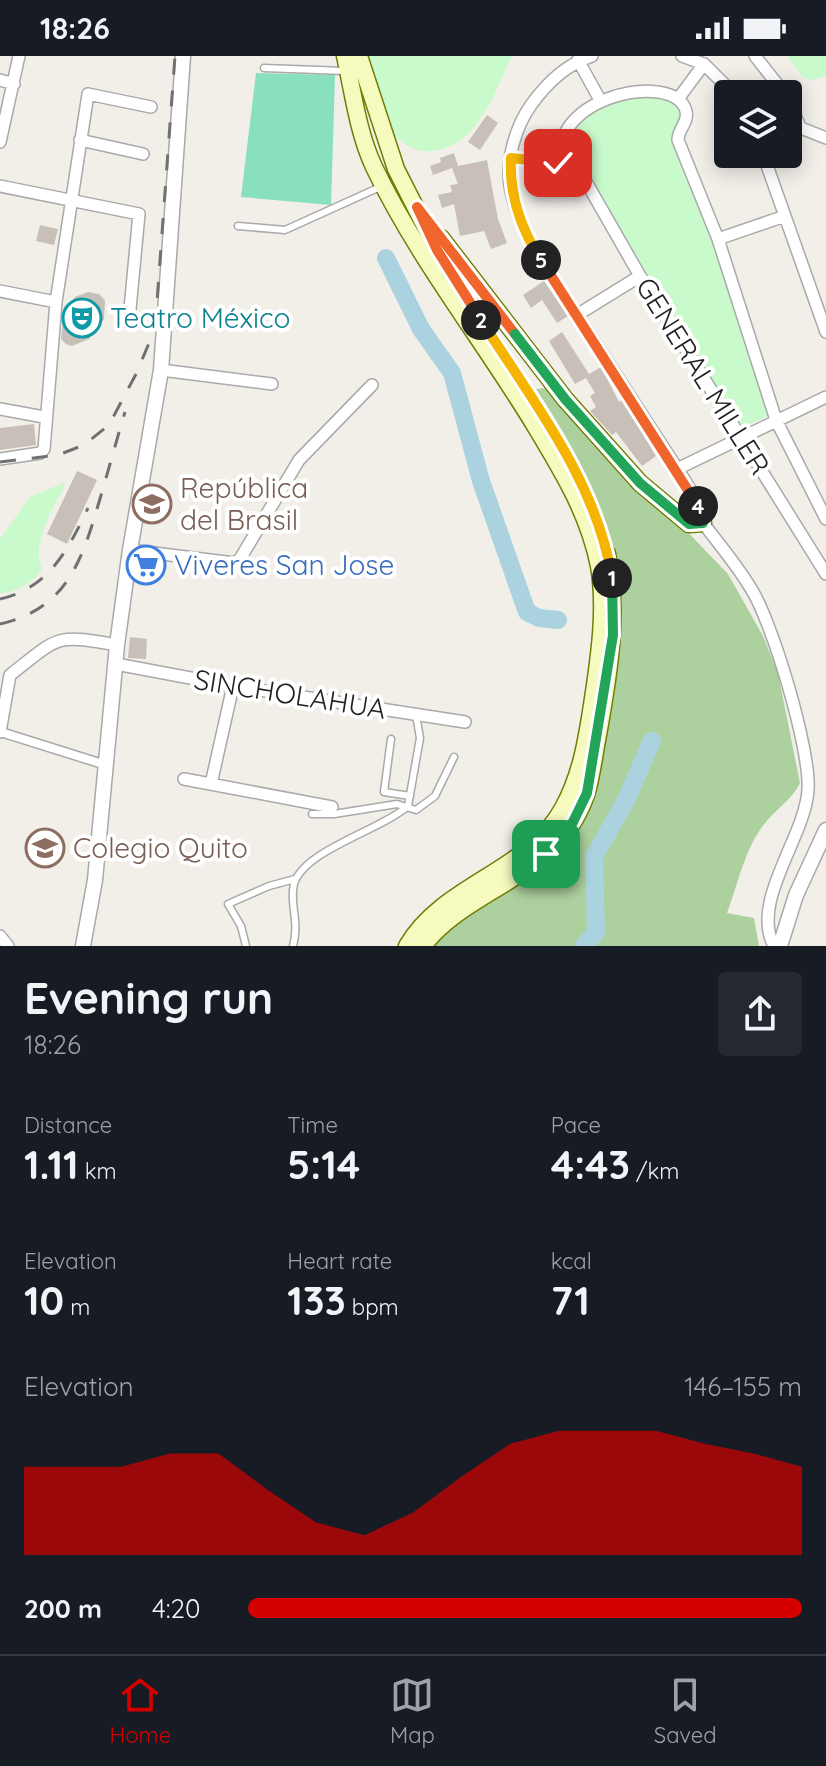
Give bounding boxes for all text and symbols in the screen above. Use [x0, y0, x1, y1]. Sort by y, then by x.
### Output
text: 18:26 [40, 9, 110, 47]
map controls [714, 80, 802, 168]
button: layers [714, 80, 802, 168]
pin [524, 129, 592, 197]
icon: check [536, 141, 580, 185]
pin: 5 [521, 240, 561, 280]
text: 5 [535, 246, 547, 274]
street label: GENERAL MILLER [629, 271, 778, 481]
theatre icon: Teatro México [61, 297, 103, 339]
place label: Teatro México [110, 300, 290, 335]
pin: 2 [461, 300, 501, 340]
text: 2 [475, 306, 487, 334]
place label: República del Brasil [180, 470, 308, 537]
school or university icon: República del Brasil [131, 483, 173, 525]
pin: 4 [678, 486, 718, 526]
text: 4 [692, 492, 704, 520]
supermarket icon: Viveres San Jose [125, 544, 167, 586]
place label: Viveres San Jose [174, 547, 394, 582]
pin: 1 [592, 558, 632, 598]
text: 1 [608, 564, 616, 592]
street label: SINCHOLAHUA [192, 661, 389, 726]
pin [512, 820, 580, 888]
school or university icon: Colegio Quito [24, 827, 66, 869]
place label: Colegio Quito [73, 830, 248, 865]
icon: arrive [524, 832, 568, 876]
text: Evening run [24, 970, 273, 1025]
button: share [718, 972, 802, 1056]
text: 18:26 [24, 1028, 81, 1061]
text: Distance [24, 1111, 112, 1139]
text: Time [287, 1111, 338, 1139]
text: Pace [551, 1111, 601, 1139]
text: 1.11 [24, 1139, 79, 1189]
text: 5:14 [287, 1139, 360, 1189]
text: 4:43 [551, 1139, 630, 1189]
text: km [79, 1157, 116, 1185]
text: /km [630, 1157, 679, 1185]
text: Elevation [24, 1247, 117, 1275]
text: Heart rate [287, 1247, 392, 1275]
text: kcal [551, 1247, 592, 1275]
text: 10 [24, 1275, 64, 1325]
text: 133 [287, 1275, 346, 1325]
text: 71 [551, 1275, 590, 1325]
text: m [64, 1293, 90, 1321]
text: bpm [346, 1293, 399, 1321]
text: Elevation [24, 1370, 134, 1403]
text: 146–155 m [684, 1370, 802, 1403]
text: 200 m [24, 1592, 102, 1625]
text: 4:20 [152, 1592, 200, 1625]
tab: Home [109, 1673, 171, 1749]
tab: Map [390, 1673, 435, 1749]
tab: Saved [654, 1673, 717, 1749]

